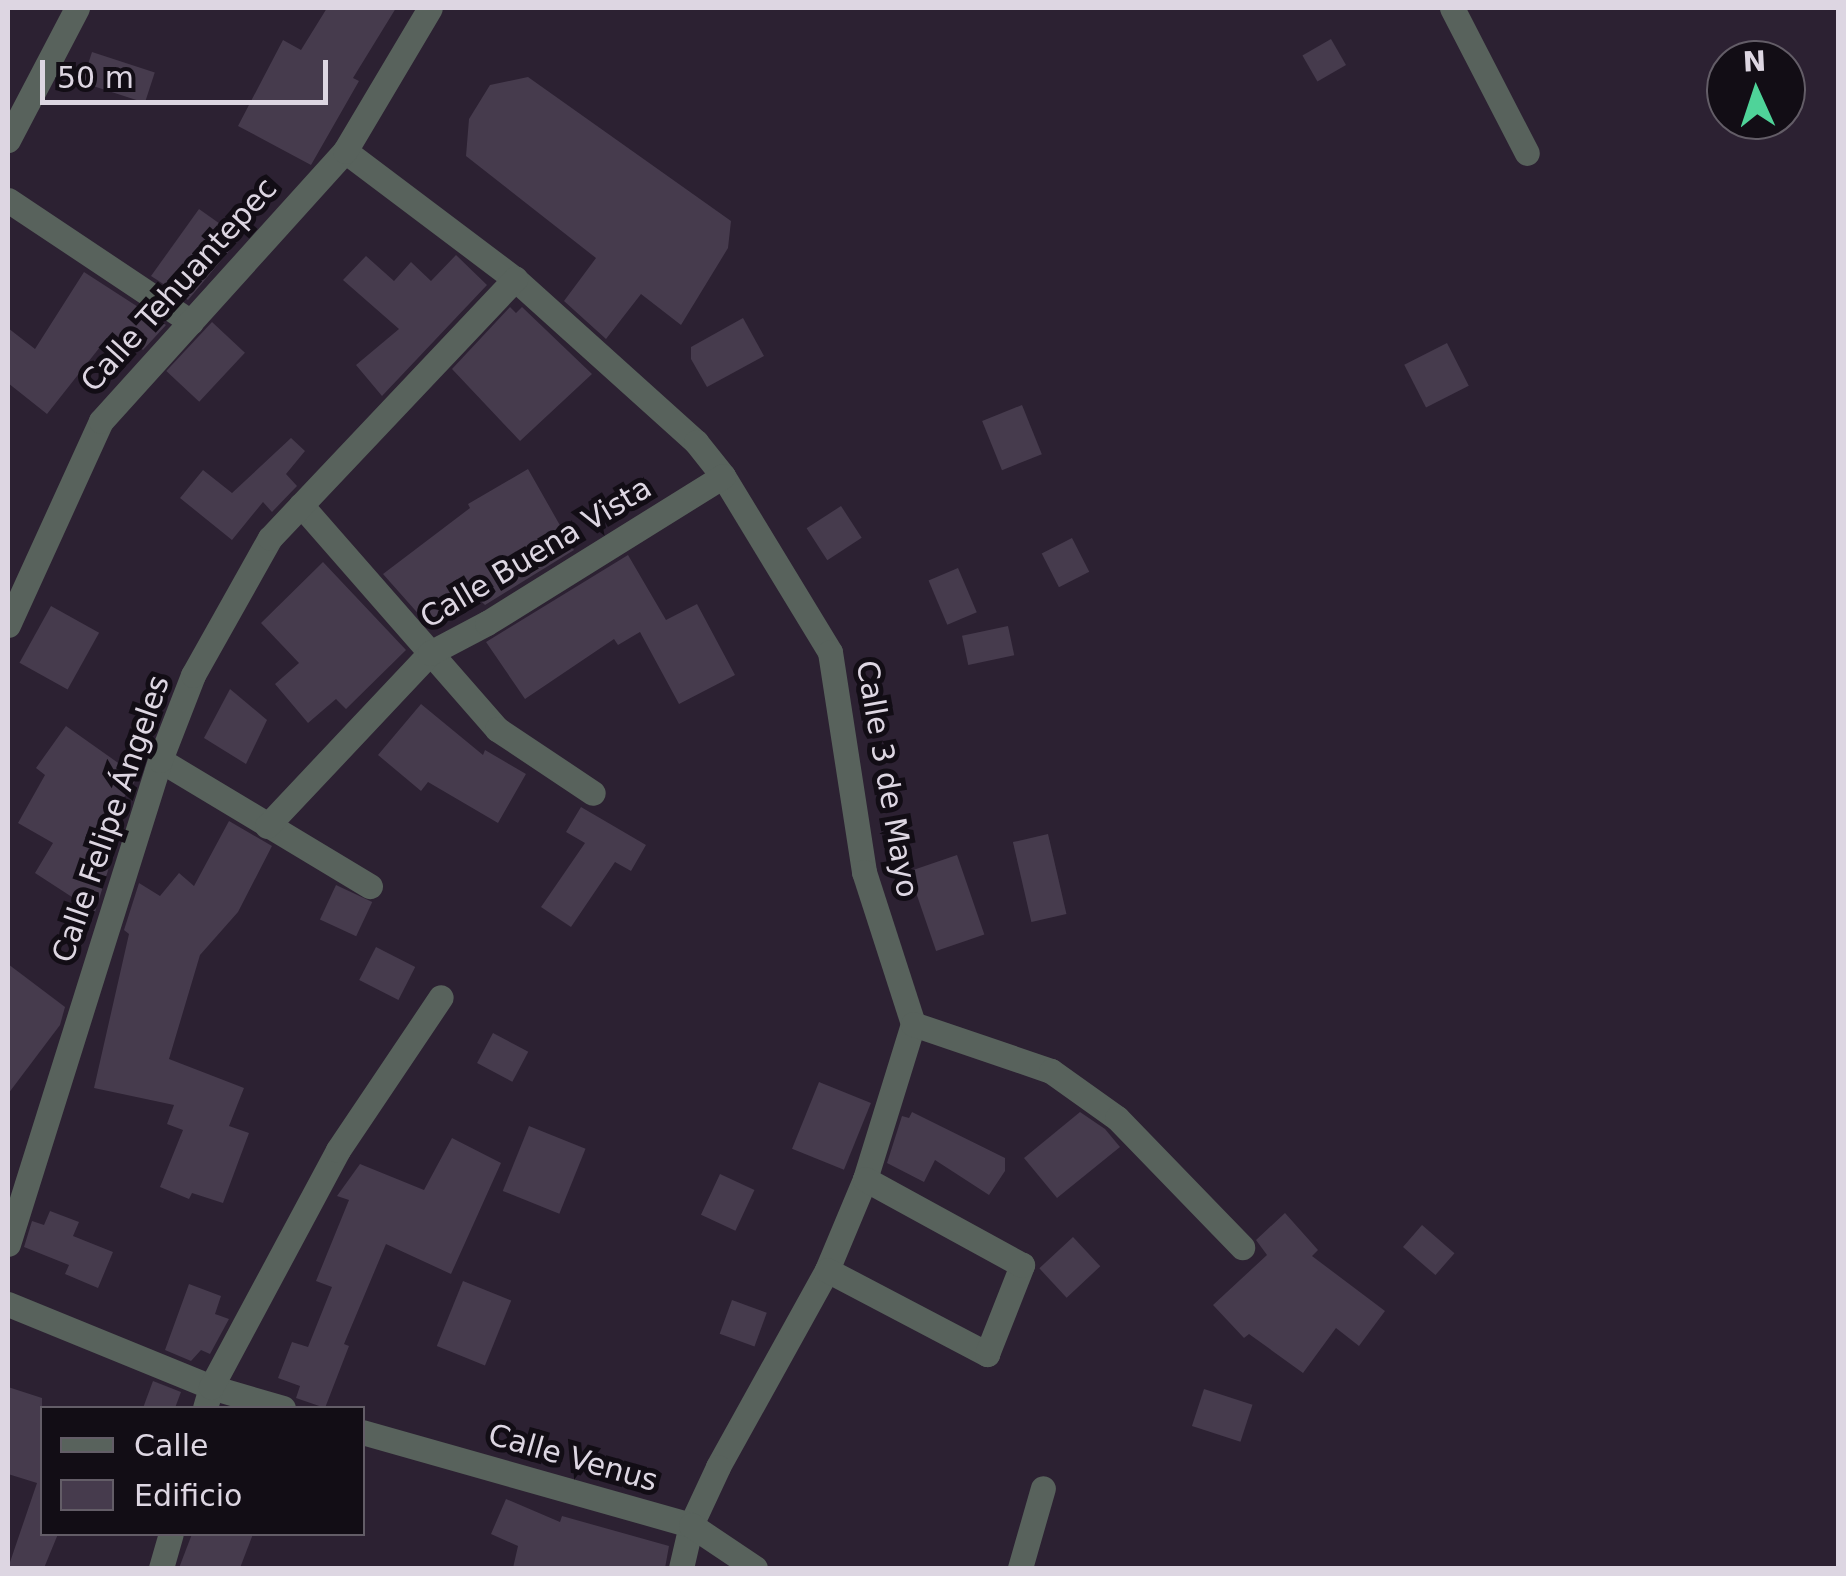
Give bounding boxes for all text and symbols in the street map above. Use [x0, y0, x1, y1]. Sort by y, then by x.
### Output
scale bar [45, 40, 332, 102]
north arrow [1706, 40, 1806, 140]
text: N [1742, 44, 1767, 79]
text: 50 m [57, 60, 134, 95]
street label: Calle Tehuantepec [74, 171, 284, 399]
street label: Calle Buena Vista [414, 470, 658, 636]
street label: Calle 3 de Mayo [848, 658, 926, 900]
street label: Calle Felipe Ángeles [45, 671, 177, 967]
legend [40, 1406, 365, 1536]
street label: Calle Venus [484, 1417, 662, 1499]
text: Calle [134, 1428, 208, 1463]
text: Edificio [134, 1478, 242, 1513]

